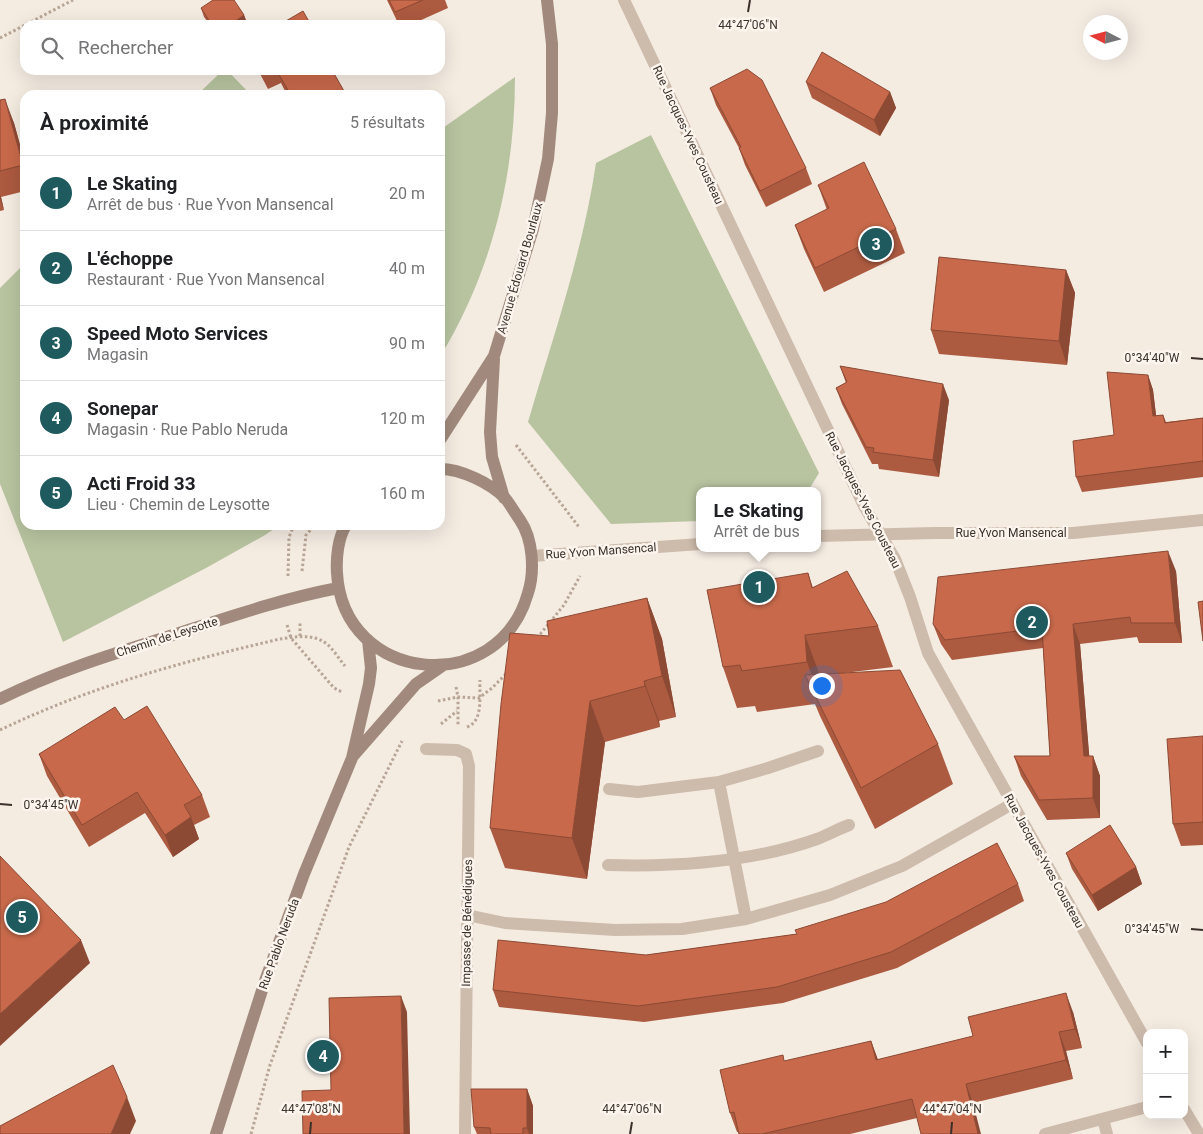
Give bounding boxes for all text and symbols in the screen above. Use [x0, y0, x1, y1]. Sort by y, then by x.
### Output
north arrow [1083, 15, 1128, 60]
text: 44°47'06"N [718, 18, 778, 32]
search box [20, 20, 445, 75]
icon: search [38, 34, 66, 62]
text: Rechercher [78, 36, 173, 59]
street label: Rue Jacques-Yves Cousteau [650, 63, 726, 207]
text: À proximité [40, 111, 149, 135]
text: 5 résultats [350, 113, 425, 132]
text: Le Skating [87, 172, 177, 195]
text: 1 [51, 184, 61, 203]
text: 20 m [389, 184, 425, 203]
text: Arrêt de bus · Rue Yvon Mansencal [87, 195, 334, 214]
street label: Avenue Édouard Bourlaux [494, 200, 546, 335]
pin: 3 [860, 225, 892, 263]
text: L'échoppe [87, 247, 173, 270]
text: 2 [51, 259, 61, 278]
text: 40 m [389, 259, 425, 278]
text: Restaurant · Rue Yvon Mansencal [87, 270, 325, 289]
text: Speed Moto Services [87, 322, 268, 345]
text: 3 [51, 334, 61, 353]
text: 90 m [389, 334, 425, 353]
text: Magasin [87, 345, 148, 364]
text: 0°34'40"W [1125, 351, 1180, 365]
text: Sonepar [87, 397, 158, 420]
text: 4 [51, 409, 61, 428]
text: 120 m [380, 409, 425, 428]
text: Magasin · Rue Pablo Neruda [87, 420, 288, 439]
street label: Rue Jacques-Yves Cousteau [822, 429, 904, 571]
text: Acti Froid 33 [87, 472, 196, 495]
text: 5 [51, 484, 61, 503]
text: 160 m [380, 484, 425, 503]
popup [696, 487, 821, 552]
text: Lieu · Chemin de Leysotte [87, 495, 270, 514]
text: Le Skating [713, 499, 804, 522]
text: Arrêt de bus [713, 522, 800, 541]
street label: Rue Yvon Mansencal [955, 526, 1067, 540]
street label: Rue Yvon Mansencal [545, 540, 657, 562]
pin: 1 [743, 568, 775, 606]
pin: 2 [1016, 603, 1048, 641]
street label: Chemin de Leysotte [115, 614, 219, 660]
your location [809, 673, 835, 699]
street label: Rue Jacques-Yves Cousteau [1001, 791, 1087, 931]
text: 0°34'45"W [24, 798, 79, 812]
street label: Impasse de Bénédigues [459, 859, 475, 987]
street label: Rue Pablo Neruda [256, 897, 302, 991]
pin: 5 [6, 898, 38, 936]
text: 0°34'45"W [1125, 922, 1180, 936]
map controls [1143, 1029, 1188, 1119]
button: + [1143, 1029, 1188, 1074]
pin: 4 [307, 1037, 339, 1075]
button: − [1143, 1074, 1188, 1119]
text: 44°47'08"N [281, 1102, 341, 1116]
text: 44°47'06"N [602, 1102, 662, 1116]
text: 44°47'04"N [922, 1102, 982, 1116]

